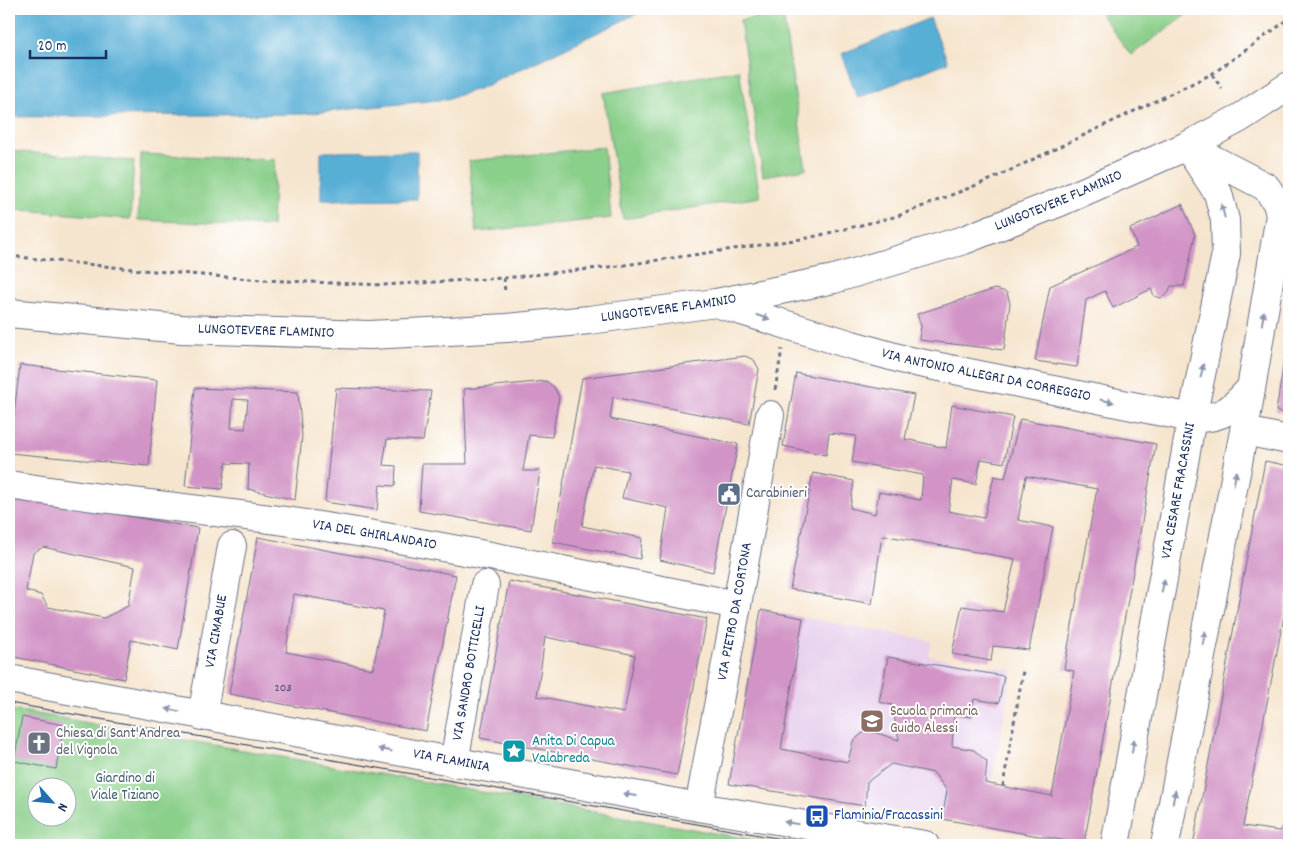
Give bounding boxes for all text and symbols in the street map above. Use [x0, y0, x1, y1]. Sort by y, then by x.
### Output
scale bar [30, 28, 106, 60]
text: 20 m [38, 36, 66, 58]
street label: LUNGOTEVERE FLAMINIO [992, 165, 1126, 238]
one-way arrow [1219, 203, 1227, 218]
street label: LUNGOTEVERE FLAMINIO [600, 288, 739, 329]
one-way arrow [1259, 310, 1267, 326]
one-way arrow [755, 313, 770, 321]
street label: LUNGOTEVERE FLAMINIO [198, 319, 335, 345]
street label: VIA ANTONIO ALLEGRI DA CORREGGIO [879, 343, 1093, 408]
one-way arrow [1198, 362, 1206, 378]
one-way arrow [1100, 397, 1115, 405]
street label: VIA CESARE FRACASSINI [1156, 421, 1202, 561]
one-way arrow [1231, 470, 1239, 486]
public building icon: Carabinieri [716, 481, 742, 507]
place label: Carabinieri [746, 483, 807, 505]
street label: VIA DEL GHIRLANDAIO [311, 514, 439, 557]
street label: VIA PIETRO DA CORTONA [712, 540, 759, 682]
one-way arrow [1159, 577, 1167, 593]
street label: VIA CIMABUE [200, 593, 234, 670]
street label: VIA SANDRO BOTTICELLI [447, 604, 492, 742]
one-way arrow [1201, 629, 1209, 645]
house number: 203 [274, 680, 292, 697]
place label: Scuola primaria Guido Alessi [890, 701, 979, 740]
one-way arrow [165, 706, 181, 714]
school or university icon: Scuola primaria Guido Alessi [859, 708, 885, 734]
place label: Chiesa di Sant'Andrea del Vignola [56, 723, 181, 762]
church icon: Chiesa di Sant'Andrea del Vignola [26, 730, 52, 756]
place label: Anita Di Capua Valabreda [532, 731, 616, 770]
place icon: Anita Di Capua Valabreda [501, 738, 527, 764]
one-way arrow [1129, 738, 1137, 753]
street label: VIA FLAMINIA [411, 743, 492, 779]
one-way arrow [376, 745, 392, 753]
park label: Giardino di Viale Tiziano [91, 768, 160, 807]
north arrow [28, 776, 78, 826]
one-way arrow [622, 790, 638, 798]
one-way arrow [1170, 790, 1178, 805]
text: N [51, 799, 72, 815]
bus stop icon: Flaminia/Fracassini [804, 803, 830, 829]
place label: Flaminia/Fracassini [834, 805, 943, 827]
one-way arrow [782, 818, 798, 826]

